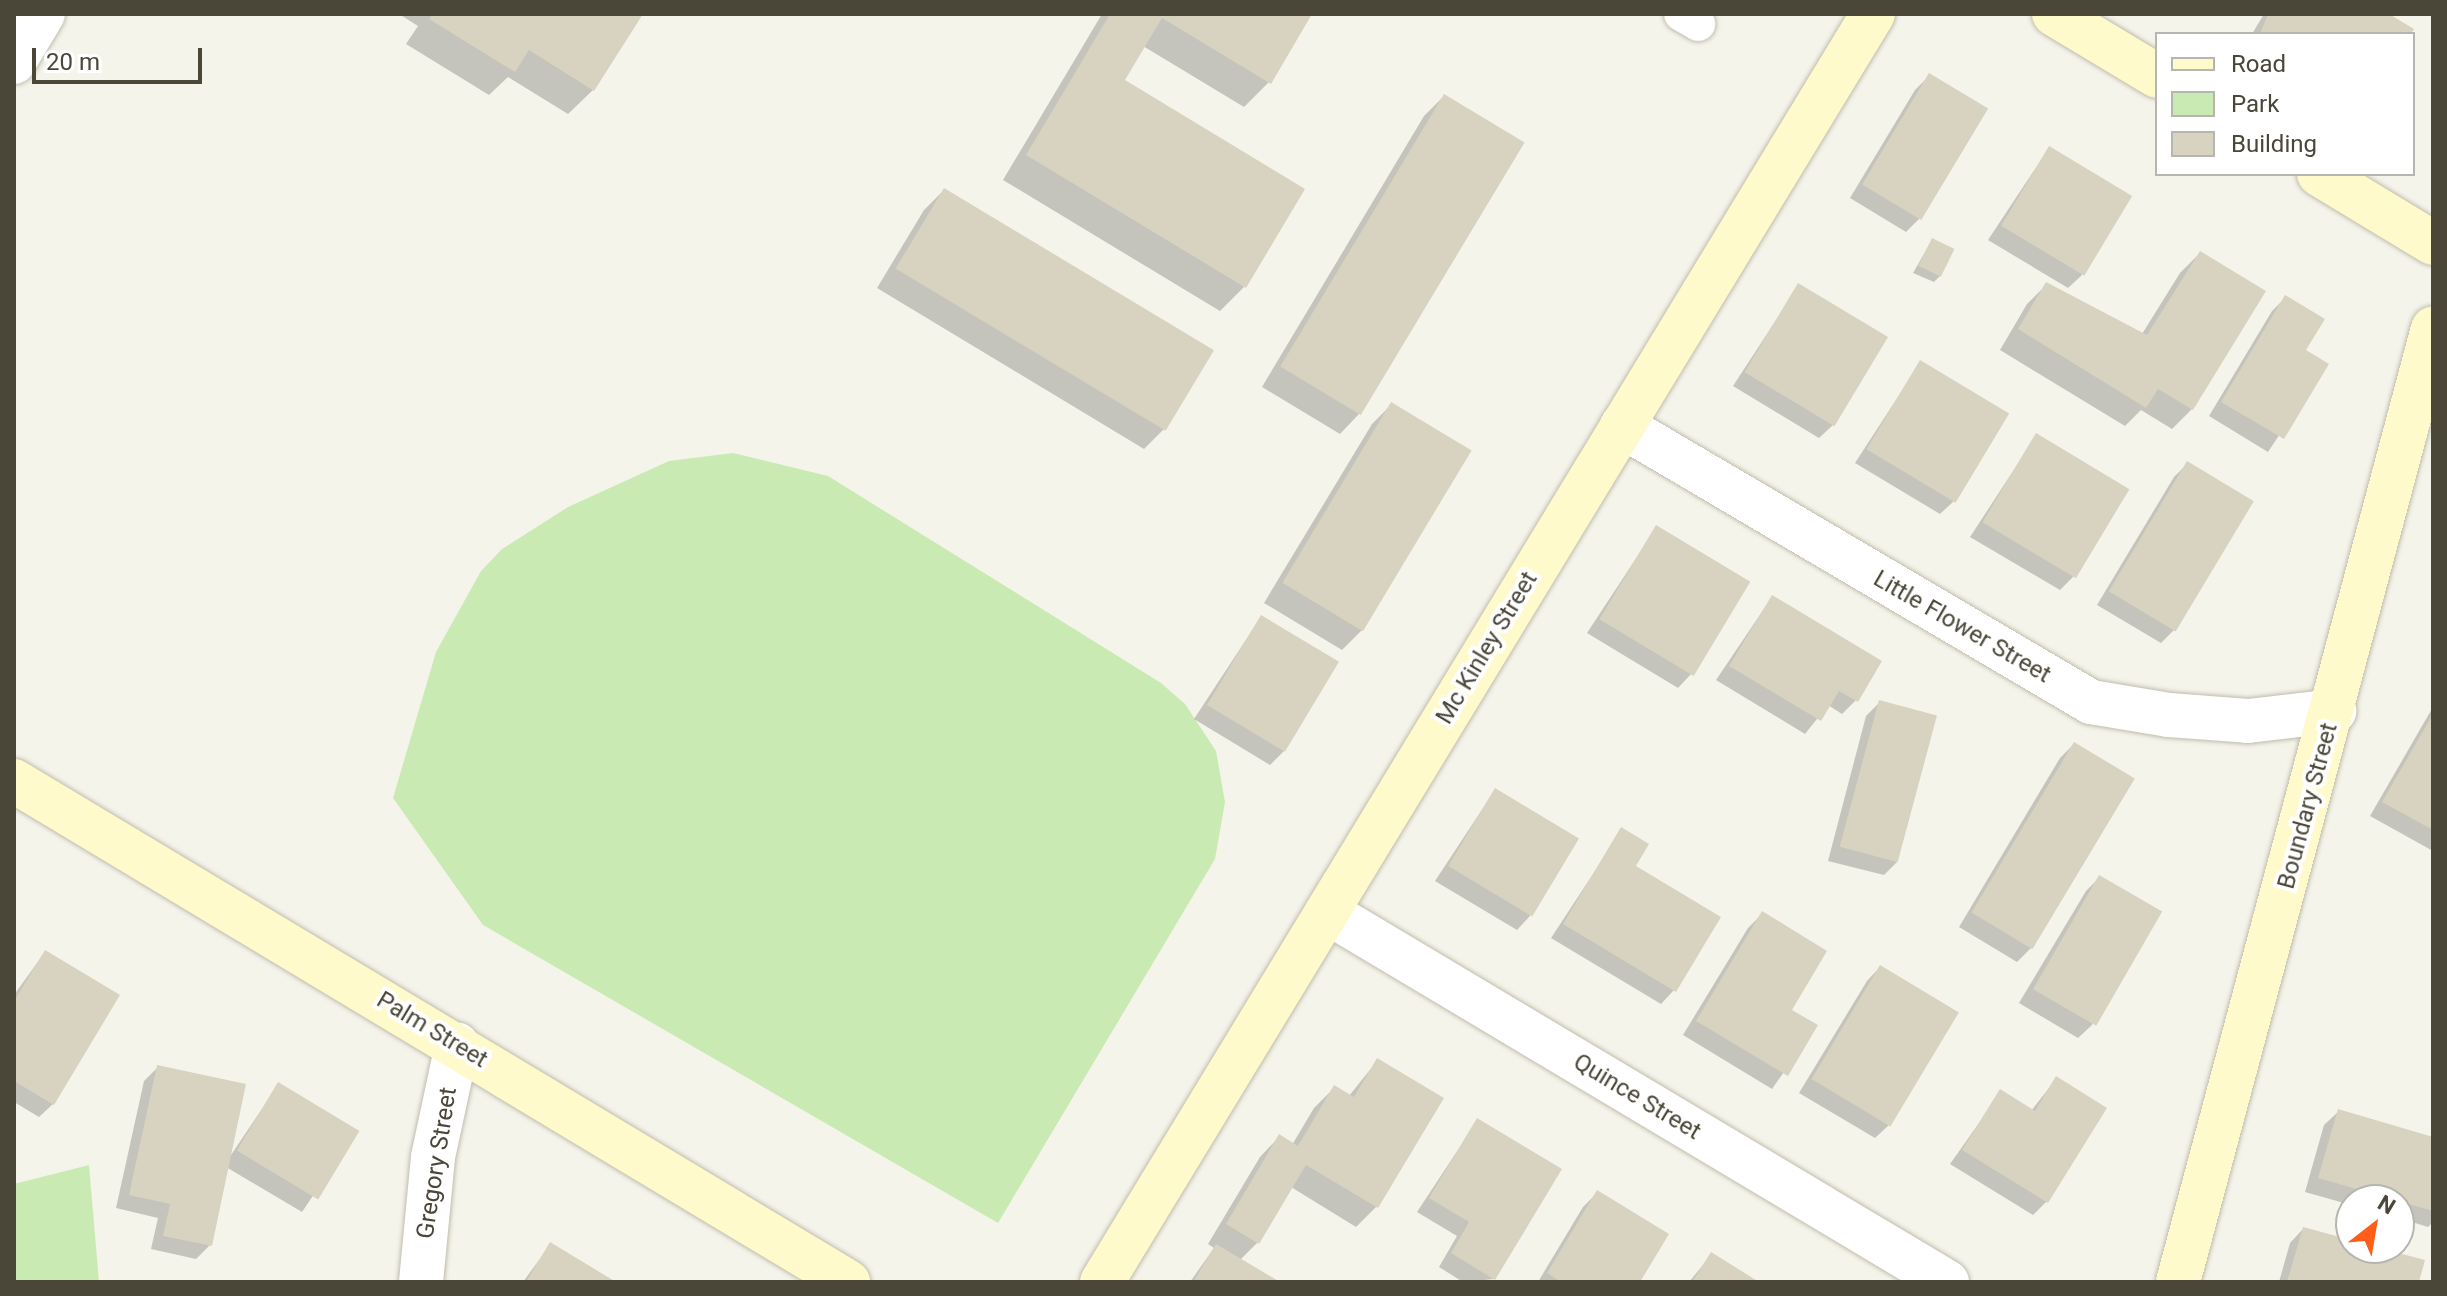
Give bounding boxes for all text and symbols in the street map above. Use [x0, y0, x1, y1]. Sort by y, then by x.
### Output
scale bar [36, 32, 206, 82]
legend [2155, 32, 2415, 176]
text: 20 m [46, 48, 100, 76]
text: Road [2231, 50, 2286, 78]
text: Park [2231, 90, 2279, 118]
text: Building [2231, 130, 2317, 158]
street label: Little Flower Street [1868, 565, 2056, 689]
street label: Mc Kinley Street [1430, 567, 1544, 729]
street label: Boundary Street [2272, 720, 2344, 892]
street label: Palm Street [371, 986, 493, 1074]
street label: Quince Street [1568, 1048, 1706, 1146]
street label: Gregory Street [411, 1085, 463, 1241]
north arrow [2335, 1184, 2415, 1264]
text: N [2373, 1190, 2400, 1219]

